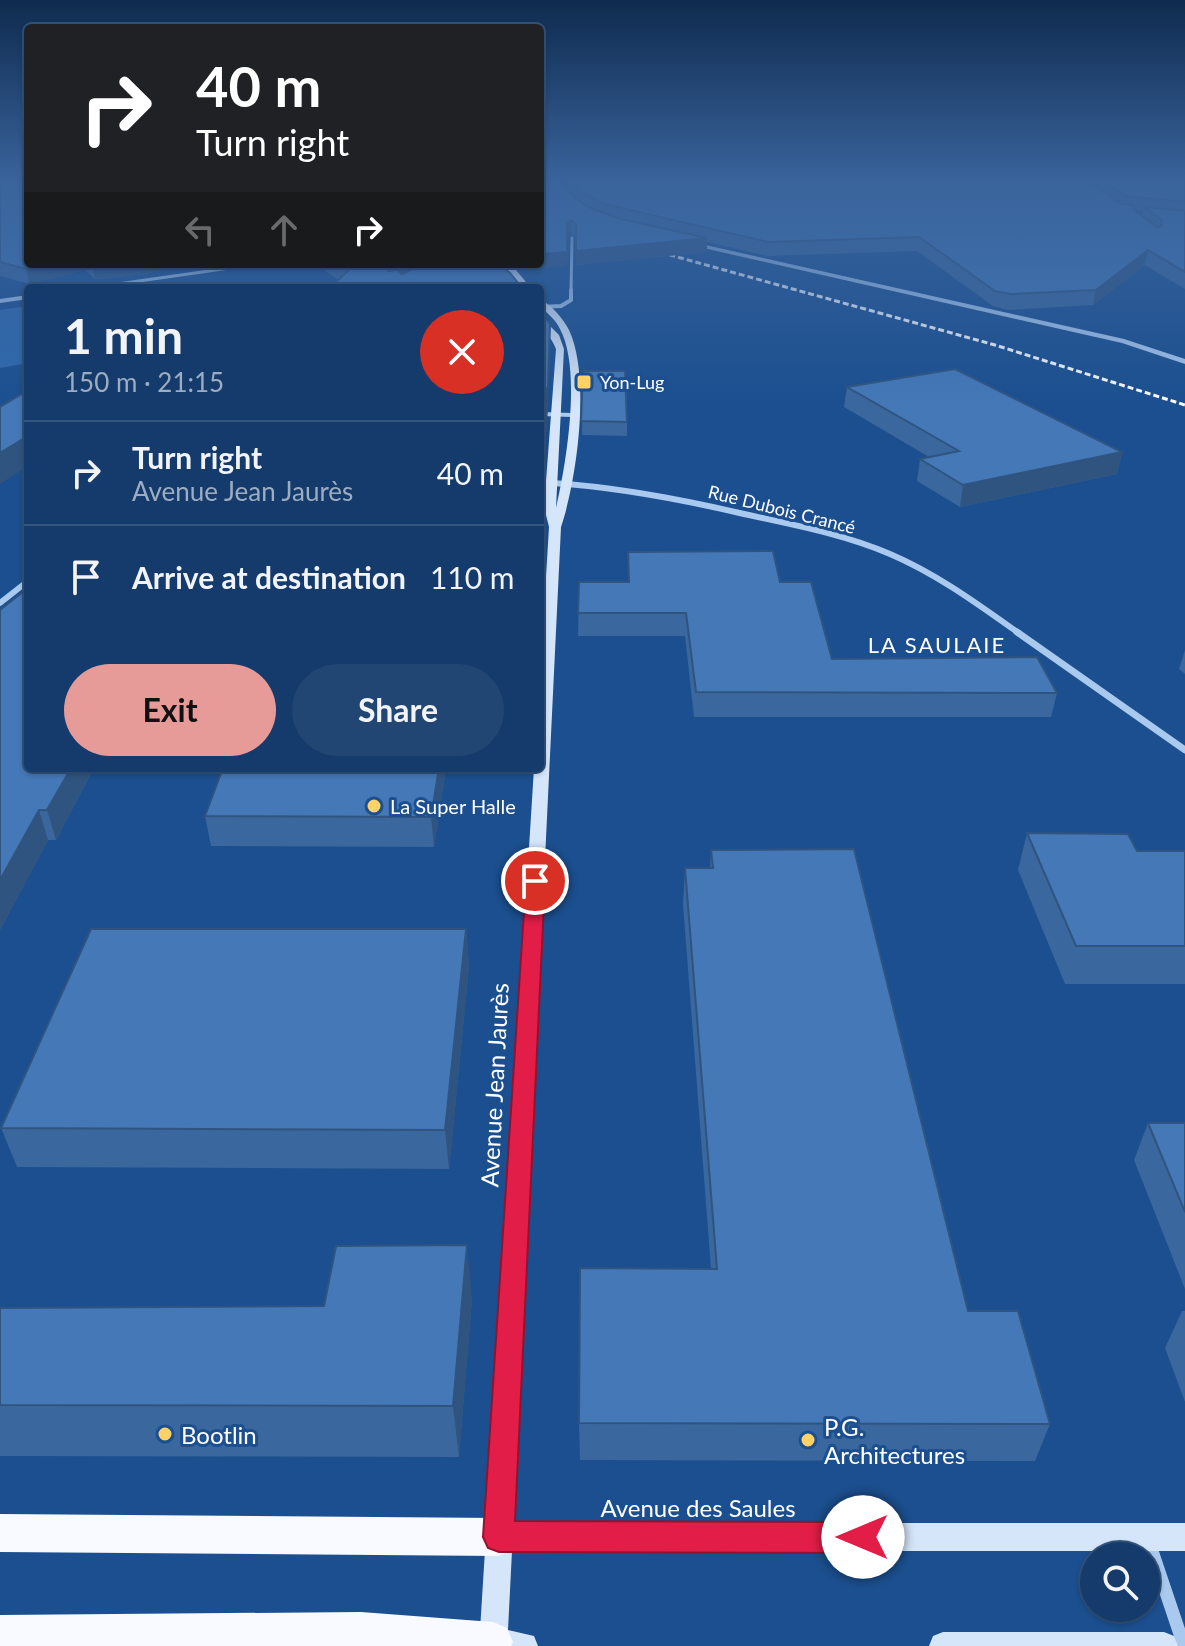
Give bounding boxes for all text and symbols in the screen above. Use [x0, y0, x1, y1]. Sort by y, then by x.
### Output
text: 40 m [196, 52, 321, 119]
icon: right [64, 56, 168, 160]
text: Turn right [196, 120, 349, 164]
icon: left [178, 208, 222, 252]
icon: ahead [262, 208, 306, 252]
icon: right [346, 208, 390, 252]
text: 1 min [64, 307, 183, 364]
button: close [420, 310, 504, 394]
text: 150 m · 21:15 [64, 366, 224, 398]
place label: Yon-Lug [600, 371, 664, 393]
marker: Yon-Lug [575, 373, 593, 391]
text: Turn right [132, 439, 262, 475]
icon: right [64, 451, 108, 495]
text: 40 m [437, 455, 504, 491]
text: Avenue Jean Jaurès [132, 475, 353, 507]
street label: Rue Dubois Crancé [706, 480, 858, 538]
icon: arrive [64, 555, 108, 599]
text: Arrive at destination [132, 559, 406, 595]
text: 110 m [430, 559, 514, 595]
district label: LA SAULAIE [868, 631, 1006, 658]
button: Exit [64, 664, 276, 756]
button: Share [292, 664, 504, 756]
place label: La Super Halle [390, 794, 516, 818]
marker: La Super Halle [365, 797, 383, 815]
pin [501, 847, 569, 915]
icon: arrive [513, 859, 557, 903]
street label: Avenue Jean Jaurès [474, 982, 514, 1188]
place label: P.G. Architectures [824, 1412, 965, 1469]
place label: Bootlin [181, 1420, 257, 1449]
marker: Bootlin [156, 1425, 174, 1443]
marker: P.G. Architectures [799, 1431, 817, 1449]
street label: Avenue des Saules [600, 1493, 796, 1522]
position arrow [821, 1495, 905, 1579]
map controls [1080, 1542, 1160, 1622]
button: search [1080, 1542, 1160, 1622]

